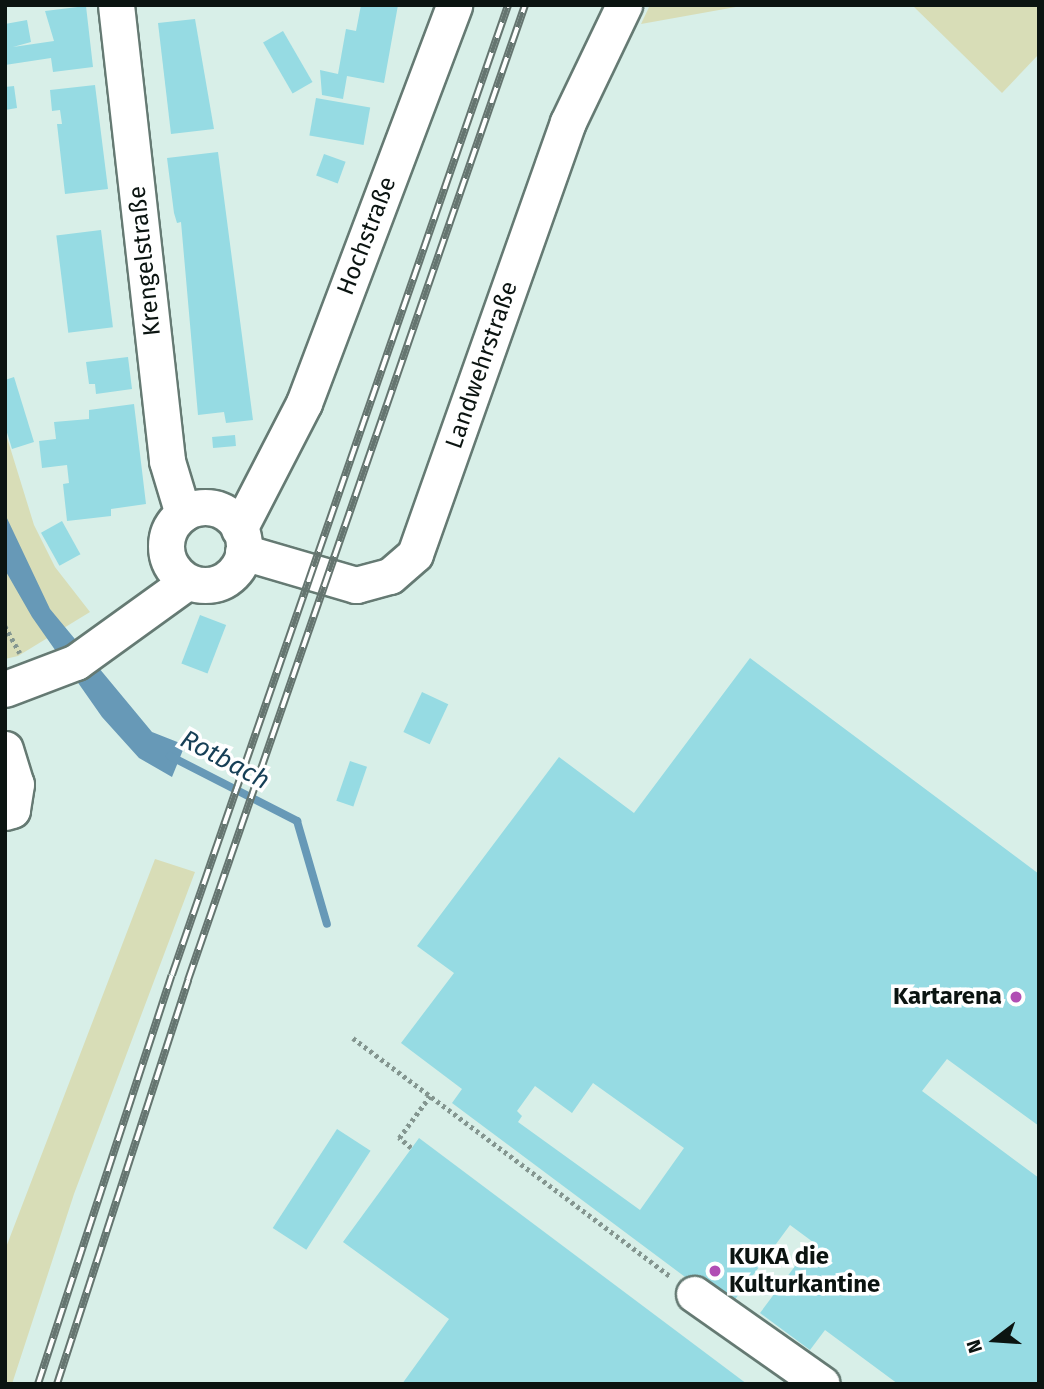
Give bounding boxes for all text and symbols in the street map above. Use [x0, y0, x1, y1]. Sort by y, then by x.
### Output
street label: Hochstraße [331, 173, 403, 299]
street label: Krengelstraße [123, 185, 167, 337]
street label: Landwehrstraße [440, 278, 524, 452]
water label: Rotbach [175, 724, 275, 796]
place label: Kartarena [893, 983, 1002, 1011]
marker: Kartarena [1008, 989, 1024, 1005]
place label: KUKA die Kulturkantine [729, 1243, 880, 1299]
marker: KUKA die Kulturkantine [707, 1263, 723, 1279]
north arrow [960, 1305, 1030, 1375]
text: N [962, 1337, 987, 1356]

